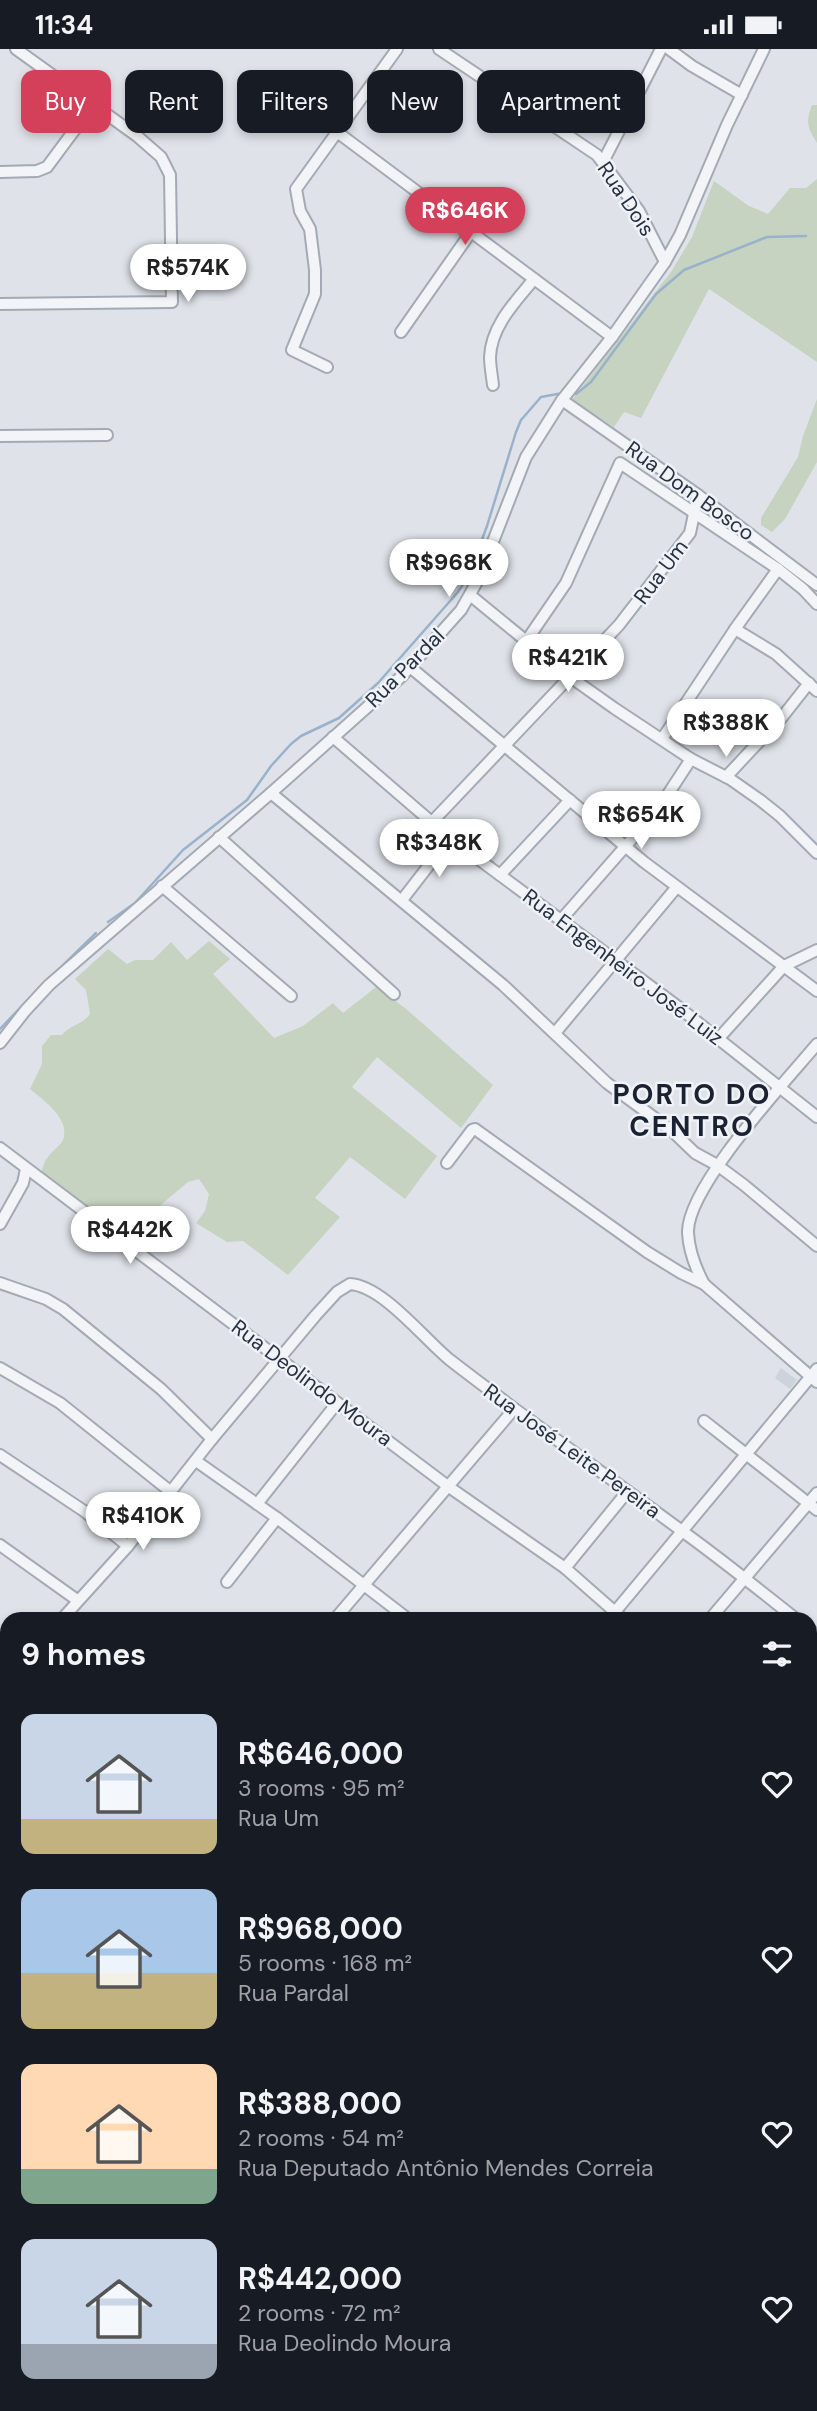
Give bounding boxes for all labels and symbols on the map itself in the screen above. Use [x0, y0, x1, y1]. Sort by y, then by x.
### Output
street label: Rua Dois [591, 156, 661, 242]
pin: R$646K [408, 187, 522, 247]
pin: R$574K [131, 245, 245, 304]
street label: Rua Dom Bosco [620, 435, 760, 547]
street label: Rua Um [628, 534, 694, 610]
pin: R$968K [392, 539, 506, 599]
street label: Rua Pardal [359, 622, 451, 714]
pin: R$421K [511, 635, 625, 694]
pin: R$388K [669, 699, 783, 759]
pin: R$654K [584, 791, 698, 851]
pin: R$348K [382, 819, 496, 879]
street label: Rua Engenheiro José Luiz [517, 882, 729, 1052]
district label: PORTO DO CENTRO [612, 1076, 772, 1145]
pin: R$442K [73, 1207, 187, 1266]
street label: Rua Deolindo Moura [226, 1313, 398, 1453]
street label: Rua José Leite Pereira [478, 1377, 666, 1525]
pin: R$410K [86, 1493, 200, 1552]

